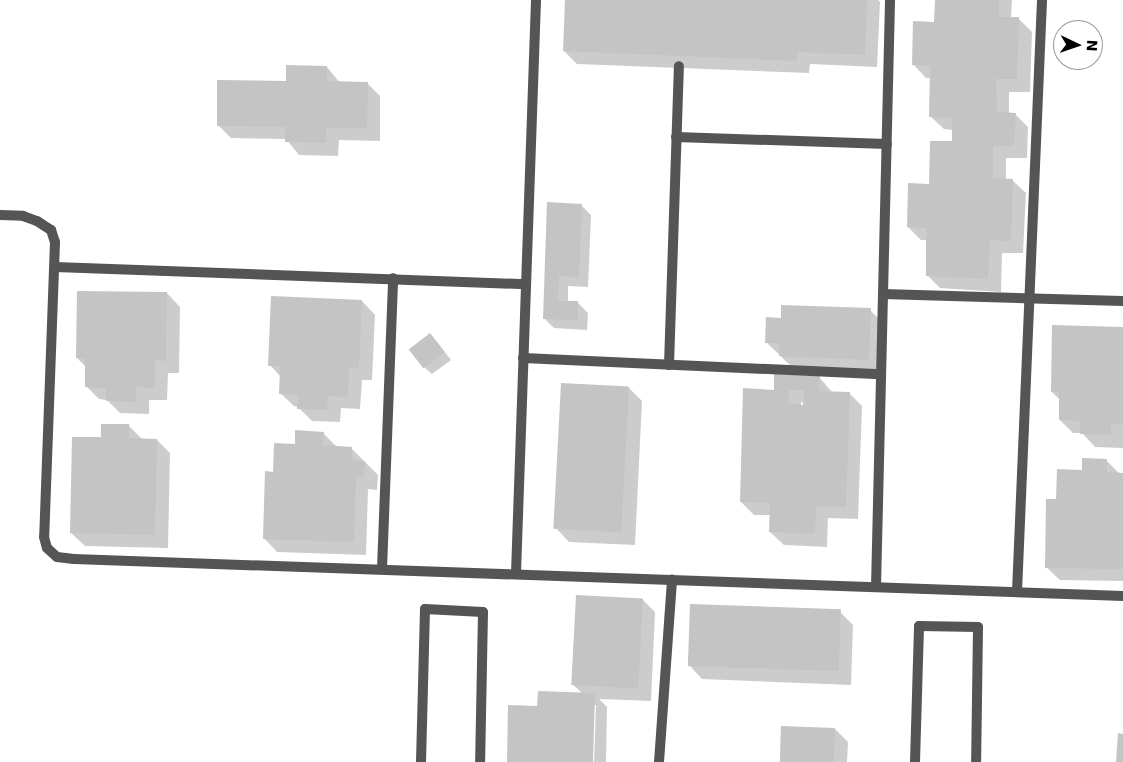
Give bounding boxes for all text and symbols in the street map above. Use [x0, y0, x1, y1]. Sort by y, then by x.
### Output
north arrow [1053, 20, 1103, 70]
text: N [1084, 39, 1100, 52]

